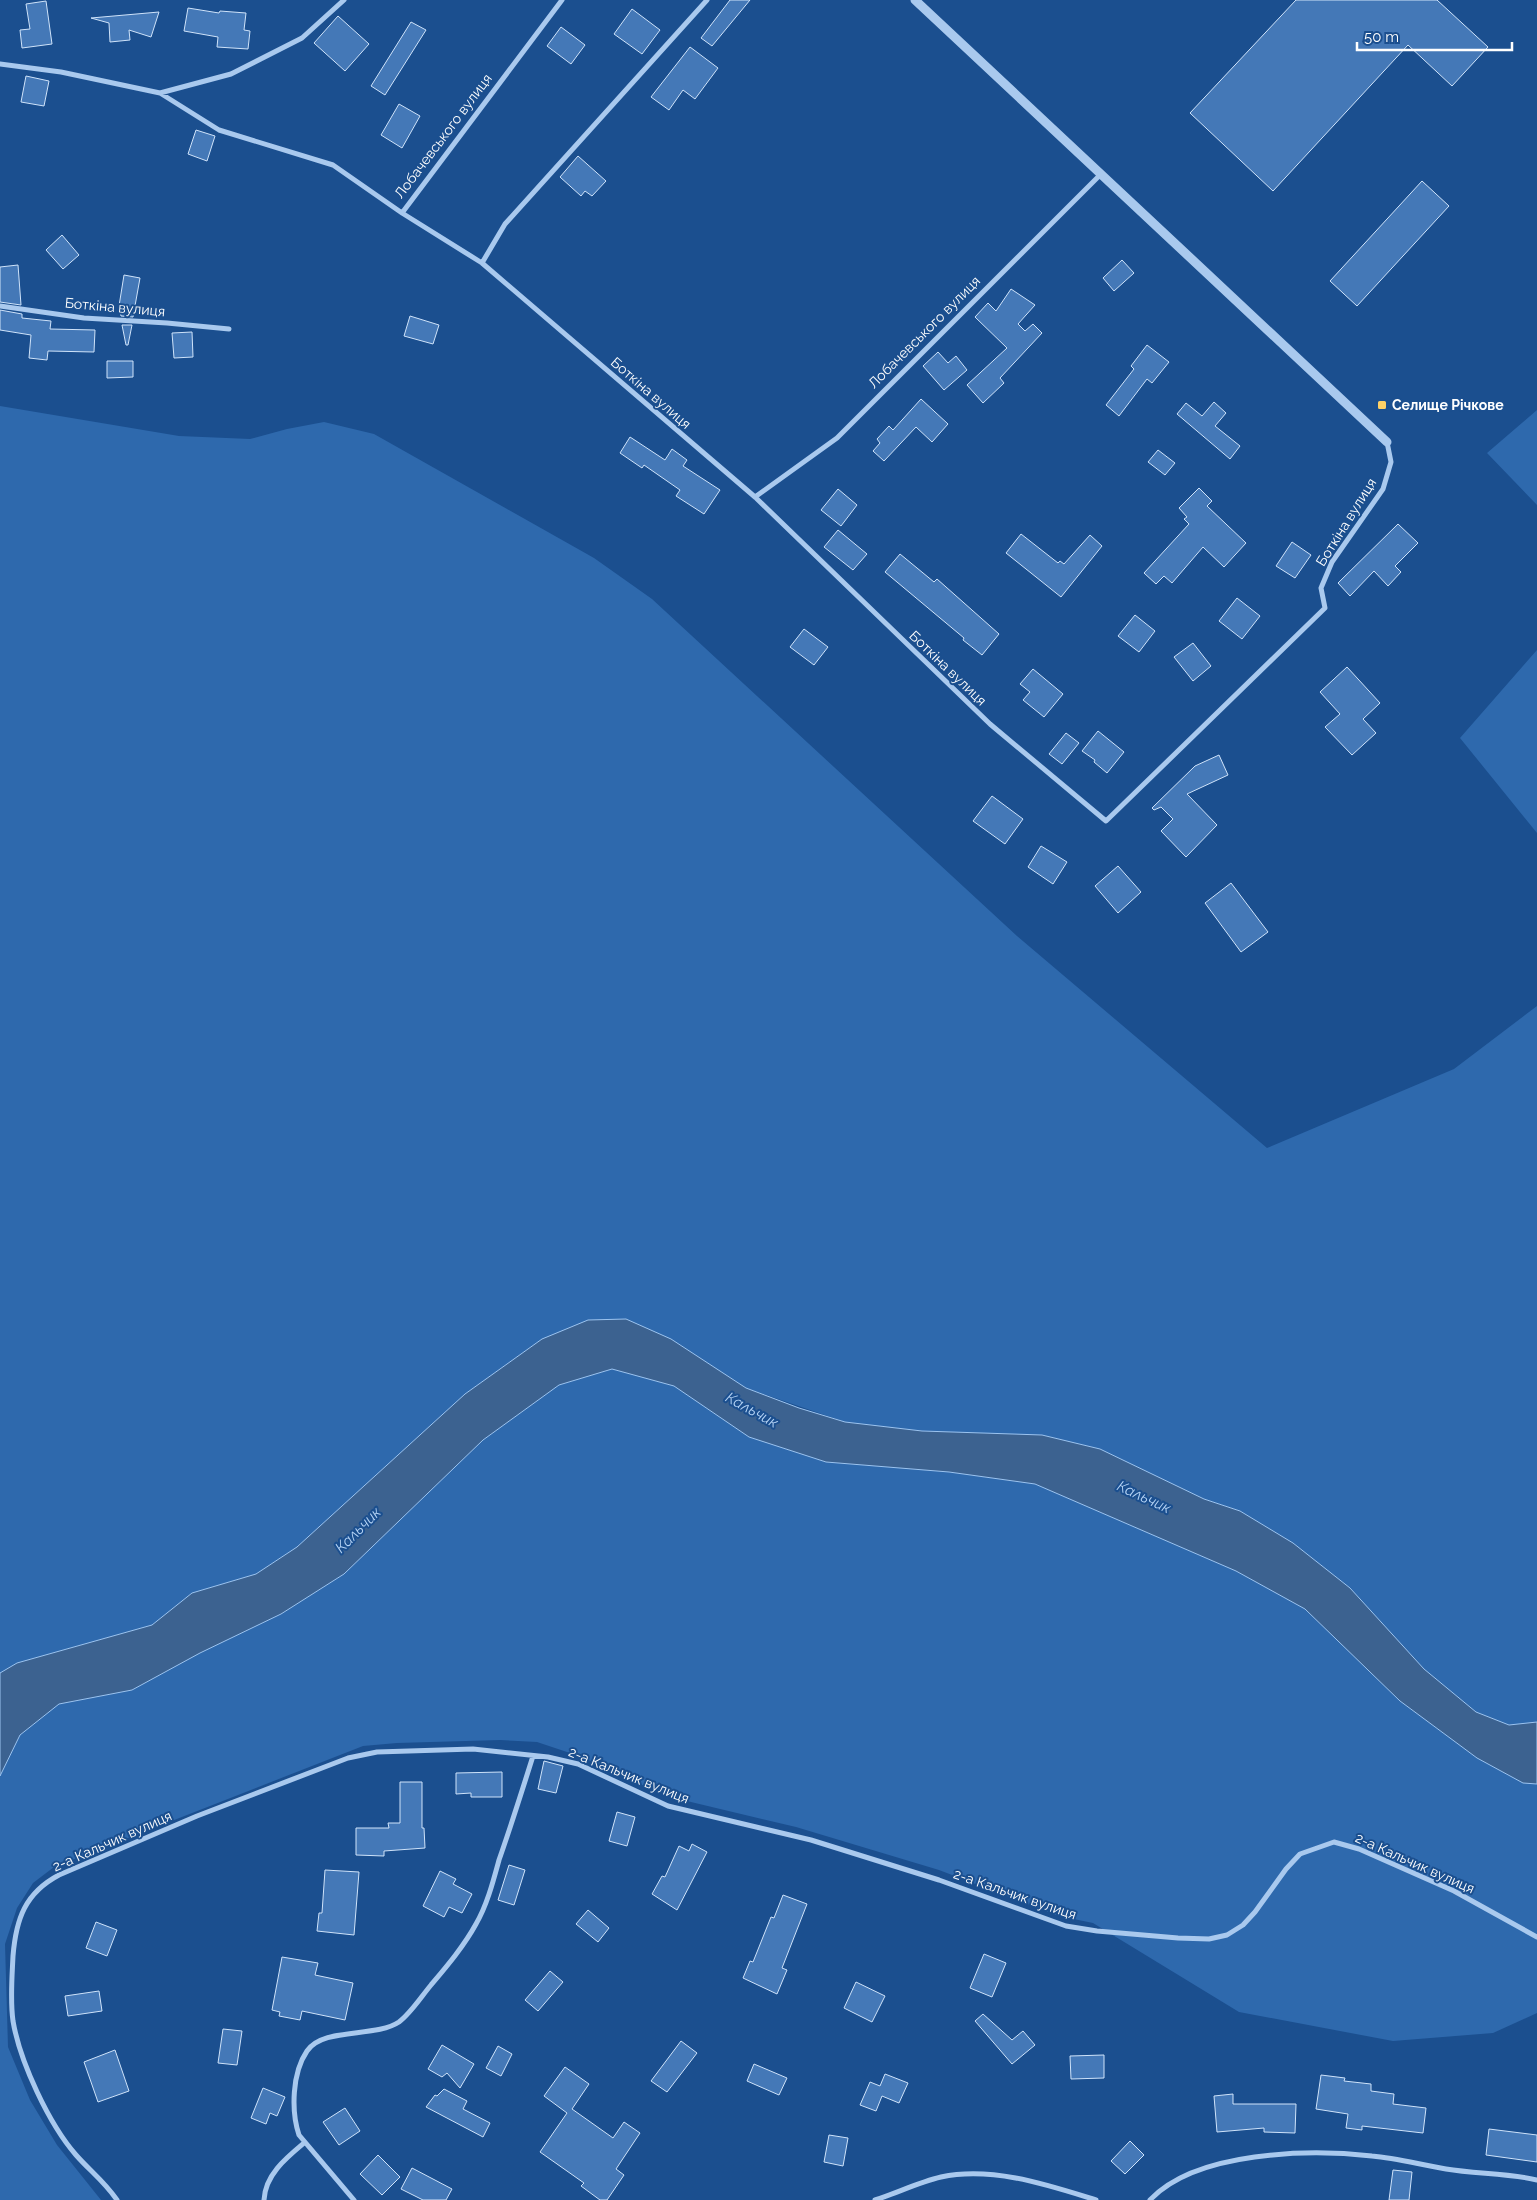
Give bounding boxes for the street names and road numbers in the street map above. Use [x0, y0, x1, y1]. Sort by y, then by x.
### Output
street label: Лобачевського вулиця [391, 71, 495, 201]
street label: Лобачевського вулиця [865, 273, 983, 391]
street label: Боткіна вулиця [64, 295, 166, 319]
street label: Боткіна вулиця [608, 354, 694, 432]
street label: Боткіна вулиця [1313, 475, 1379, 569]
street label: Боткіна вулиця [906, 627, 990, 709]
street label: 2-а Кальчик вулиця [566, 1743, 692, 1807]
street label: 2-а Кальчик вулиця [50, 1807, 174, 1875]
street label: 2-а Кальчик вулиця [1353, 1829, 1477, 1897]
street label: 2-а Кальчик вулиця [951, 1865, 1079, 1923]

